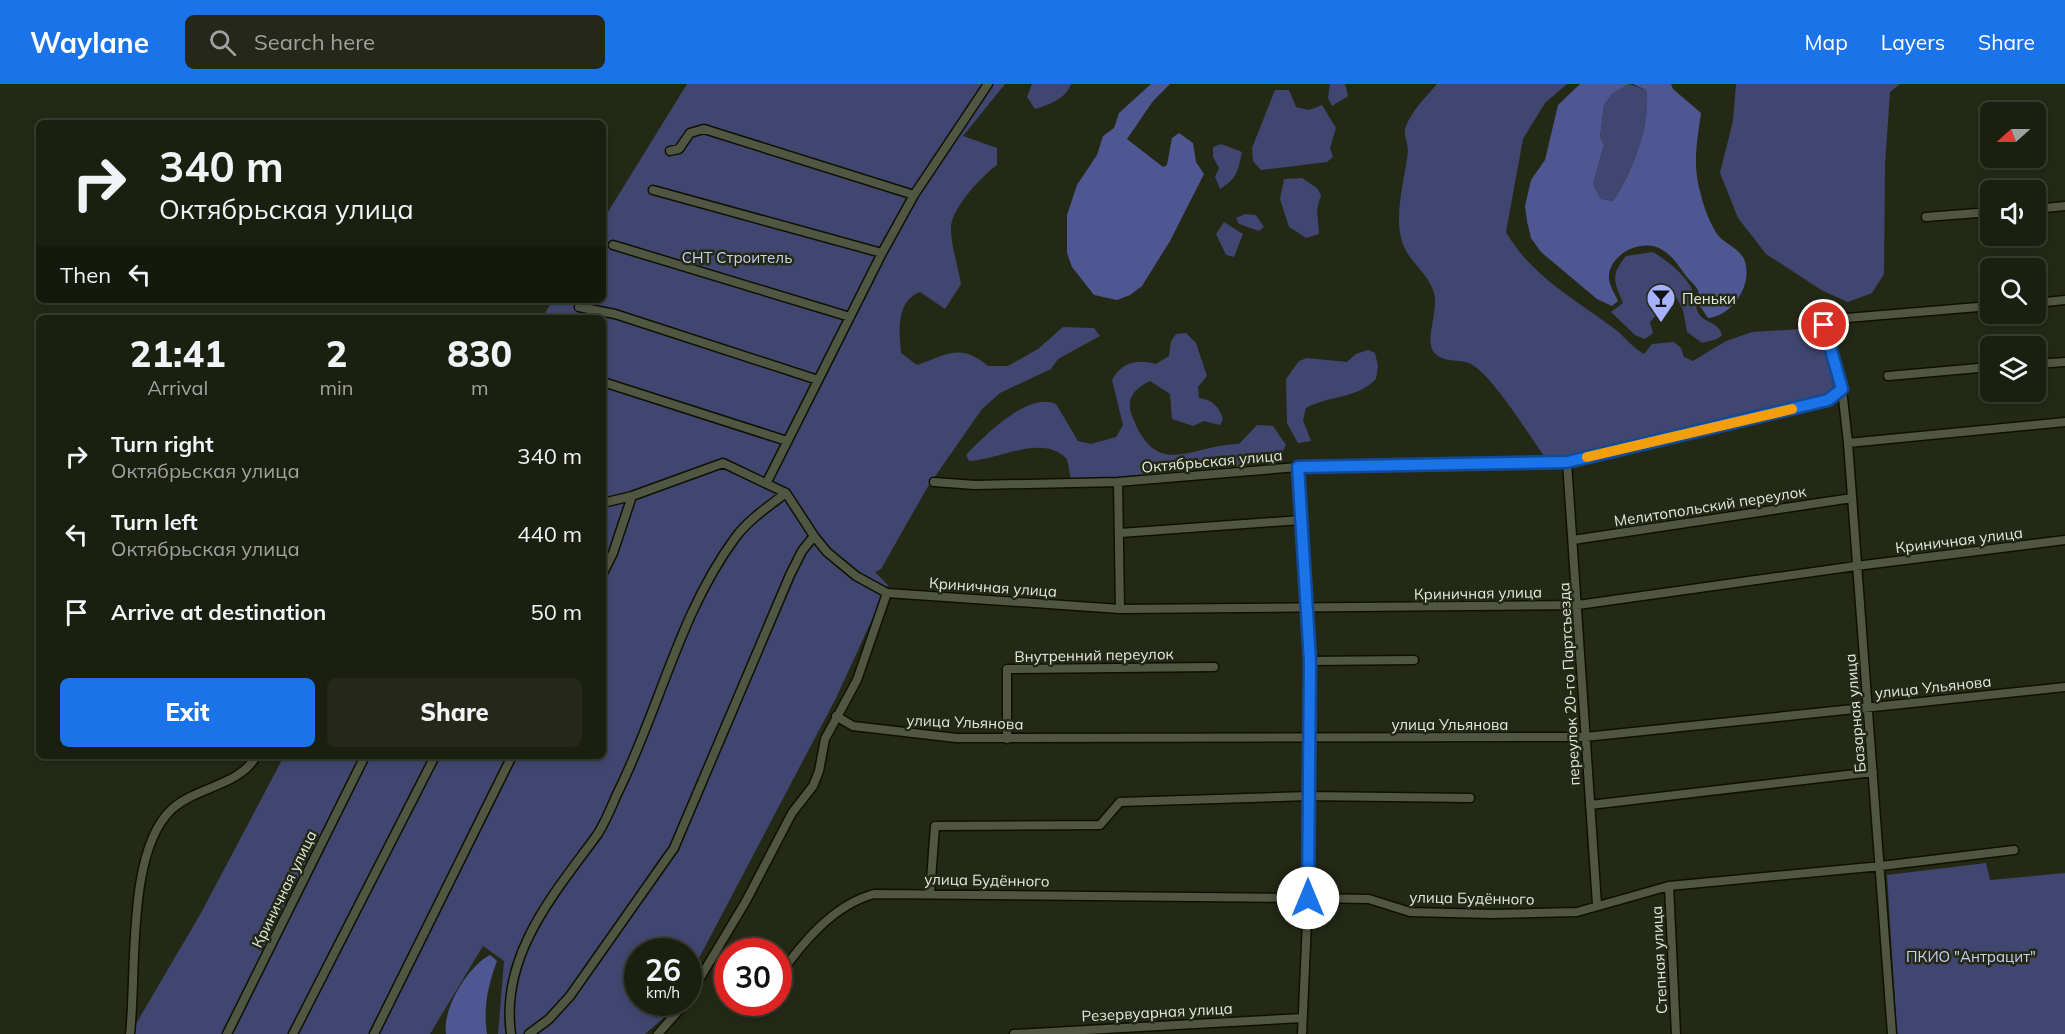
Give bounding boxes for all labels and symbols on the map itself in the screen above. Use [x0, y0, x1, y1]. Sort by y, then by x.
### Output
north arrow [1980, 102, 2046, 168]
park label: СНТ Строитель [682, 248, 792, 267]
bar icon: Пеньки [1645, 282, 1677, 324]
place label: Пеньки [1682, 289, 1736, 308]
pin [1798, 299, 1849, 350]
street label: Октябрьская улица [1141, 445, 1283, 477]
street label: Мелитопольский переулок [1613, 481, 1808, 531]
street label: Криничная улица [1894, 523, 2024, 557]
street label: Криничная улица [928, 573, 1058, 601]
street label: Криничная улица [1414, 582, 1542, 604]
street label: переулок 20-го Партсъезда [1554, 582, 1584, 786]
street label: Внутренний переулок [1014, 644, 1175, 666]
street label: Базарная улица [1840, 653, 1870, 773]
street label: улица Ульянова [1874, 671, 1992, 703]
street label: улица Ульянова [906, 710, 1024, 734]
street label: улица Ульянова [1391, 715, 1509, 734]
street label: Криничная улица [247, 827, 321, 951]
position arrow [1276, 866, 1340, 930]
street label: улица Будённого [924, 869, 1050, 891]
street label: улица Будённого [1409, 887, 1535, 909]
street label: Степная улица [1647, 905, 1671, 1015]
speed limit sign: 30 [714, 938, 792, 1016]
park label: ПКИО "Антрацит" [1906, 947, 2036, 966]
street label: Резервуарная улица [1081, 999, 1233, 1025]

